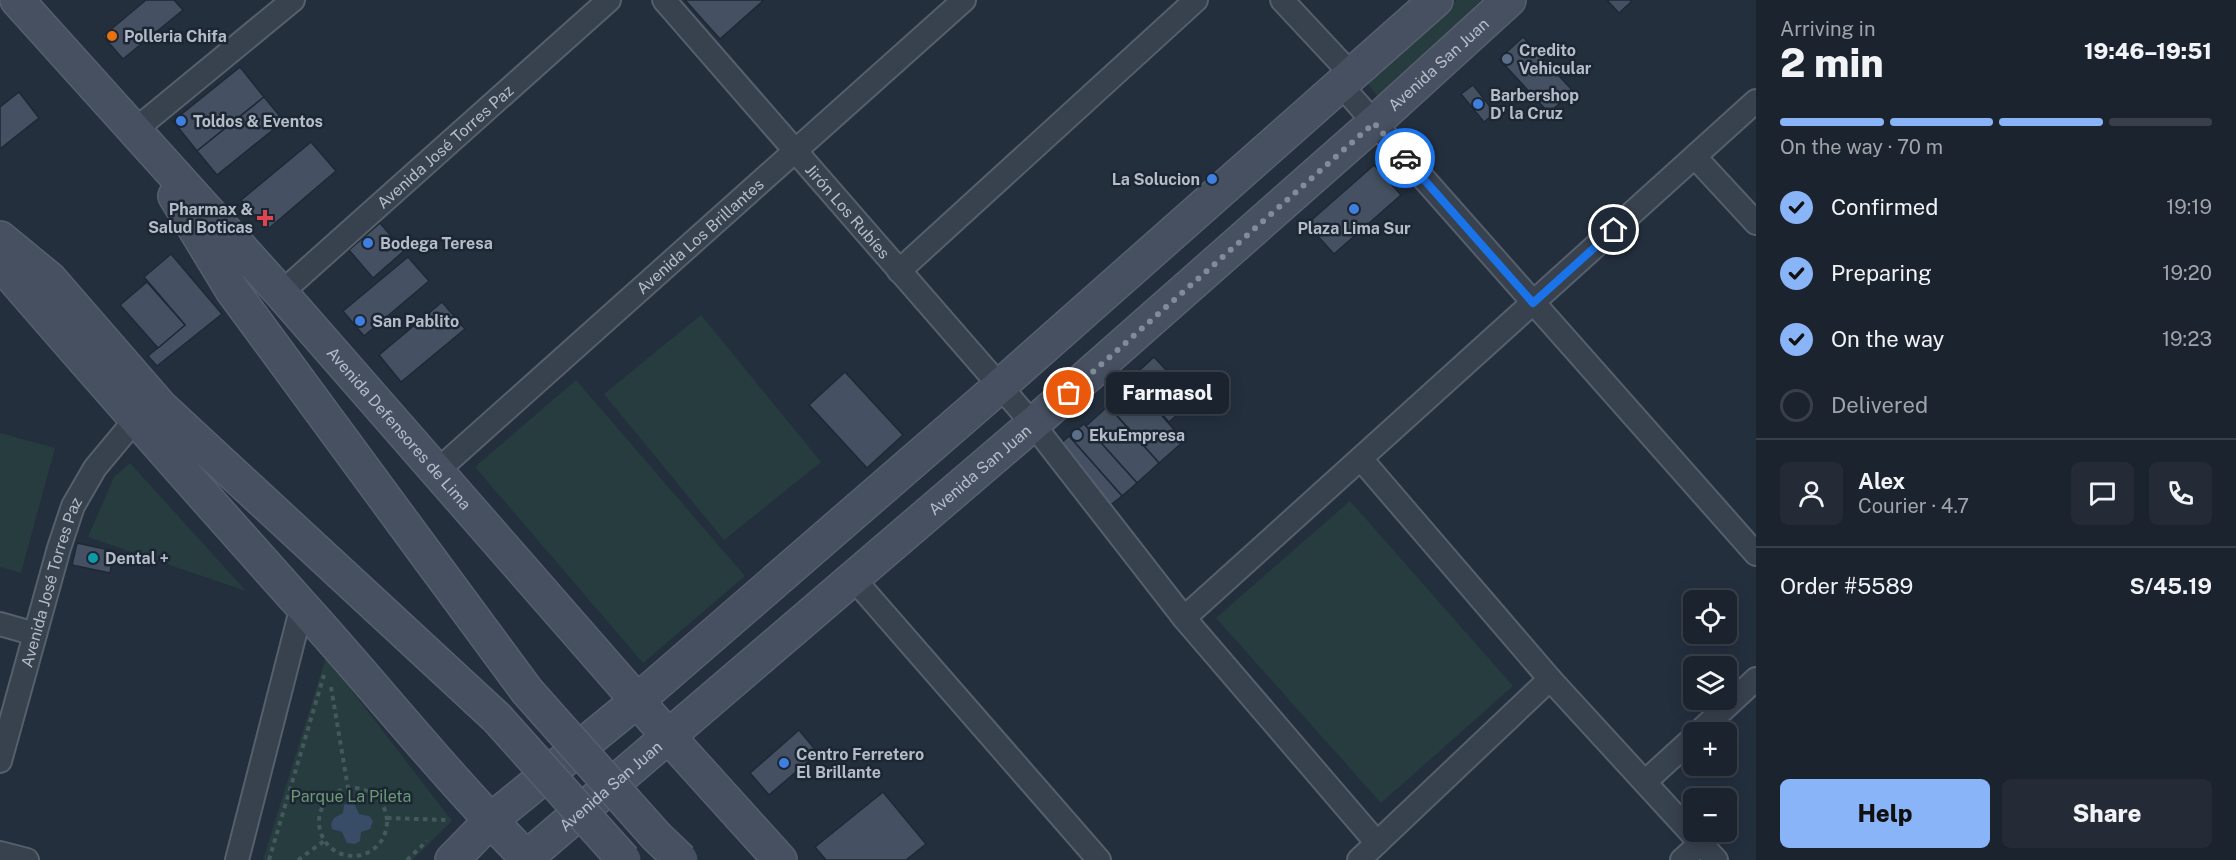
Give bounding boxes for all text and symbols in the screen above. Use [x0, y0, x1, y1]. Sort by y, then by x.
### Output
street label: Avenida San Juan [1384, 14, 1493, 115]
text: Arriving in [1780, 17, 1875, 41]
place label: Polleria Chifa [124, 27, 227, 46]
marker: Polleria Chifa [105, 29, 119, 43]
text: 19:46–19:51 [2084, 38, 2212, 64]
text: 2 min [1780, 40, 1884, 86]
place label: Credito Vehicular [1519, 41, 1592, 78]
marker: Credito Vehicular [1500, 52, 1514, 66]
street label: Avenida José Torres Paz [373, 81, 518, 213]
place label: Barbershop D' la Cruz [1490, 86, 1579, 123]
marker: Barbershop D' la Cruz [1471, 97, 1485, 111]
place label: Toldos & Eventos [193, 112, 323, 131]
marker: Toldos & Eventos [174, 114, 188, 128]
courier [1375, 128, 1435, 188]
text: On the way · 70 m [1780, 135, 1943, 159]
icon: car [1389, 142, 1422, 175]
street label: Jirón Los Rubíes [801, 160, 894, 263]
place label: La Solucion [1112, 170, 1200, 189]
marker: La Solucion [1205, 172, 1219, 186]
street label: Avenida Los Brillantes [633, 175, 768, 298]
icon: check [1780, 191, 1813, 224]
text: Confirmed [1831, 194, 1938, 220]
text: 19:19 [2166, 195, 2212, 219]
place label: Pharmax & Salud Boticas [148, 200, 253, 237]
marker: Plaza Lima Sur [1347, 202, 1361, 216]
pin [1588, 204, 1639, 255]
marker: Pharmax & Salud Boticas [258, 211, 272, 225]
icon: home [1597, 213, 1630, 246]
place label: Plaza Lima Sur [1297, 219, 1411, 238]
place label: Bodega Teresa [380, 234, 493, 253]
marker: Bodega Teresa [361, 236, 375, 250]
icon: check [1780, 257, 1813, 290]
text: Preparing [1831, 260, 1932, 286]
text: 19:20 [2162, 261, 2212, 285]
place label: San Pablito [372, 312, 459, 331]
marker: San Pablito [353, 314, 367, 328]
icon: check [1780, 323, 1813, 356]
text: On the way [1831, 326, 1944, 352]
text: 19:23 [2162, 327, 2212, 351]
street label: Avenida Defensores de Lima [323, 343, 475, 514]
pin [1043, 367, 1094, 418]
callout: Farmasol [1105, 372, 1228, 414]
icon: bag [1052, 376, 1085, 409]
text: Farmasol [1122, 381, 1213, 405]
text: Delivered [1831, 392, 1928, 418]
street label: Avenida San Juan [925, 421, 1035, 519]
place label: EkuEmpresa [1089, 426, 1185, 445]
marker: EkuEmpresa [1070, 428, 1084, 442]
button: person [1780, 462, 1843, 525]
button: chat [2071, 462, 2134, 525]
button: phone [2149, 462, 2212, 525]
text: Alex [1858, 468, 1905, 494]
street label: Avenida José Torres Paz [17, 493, 86, 669]
text: Courier · 4.7 [1858, 494, 1969, 518]
place label: Dental + [105, 549, 169, 568]
marker: Dental + [86, 551, 100, 565]
text: Order #5589 [1780, 573, 1913, 599]
text: S/45.19 [2130, 573, 2212, 599]
map controls [1683, 590, 1737, 842]
button: locate [1683, 590, 1737, 644]
button: layers [1683, 656, 1737, 710]
button: + [1683, 722, 1737, 776]
street label: Avenida San Juan [556, 737, 666, 835]
place label: Centro Ferretero El Brillante [796, 745, 924, 782]
marker: Centro Ferretero El Brillante [777, 756, 791, 770]
button: Help [1780, 779, 1990, 848]
button: Share [2002, 779, 2212, 848]
park label: Parque La Pileta [291, 787, 411, 806]
button: − [1683, 788, 1737, 842]

